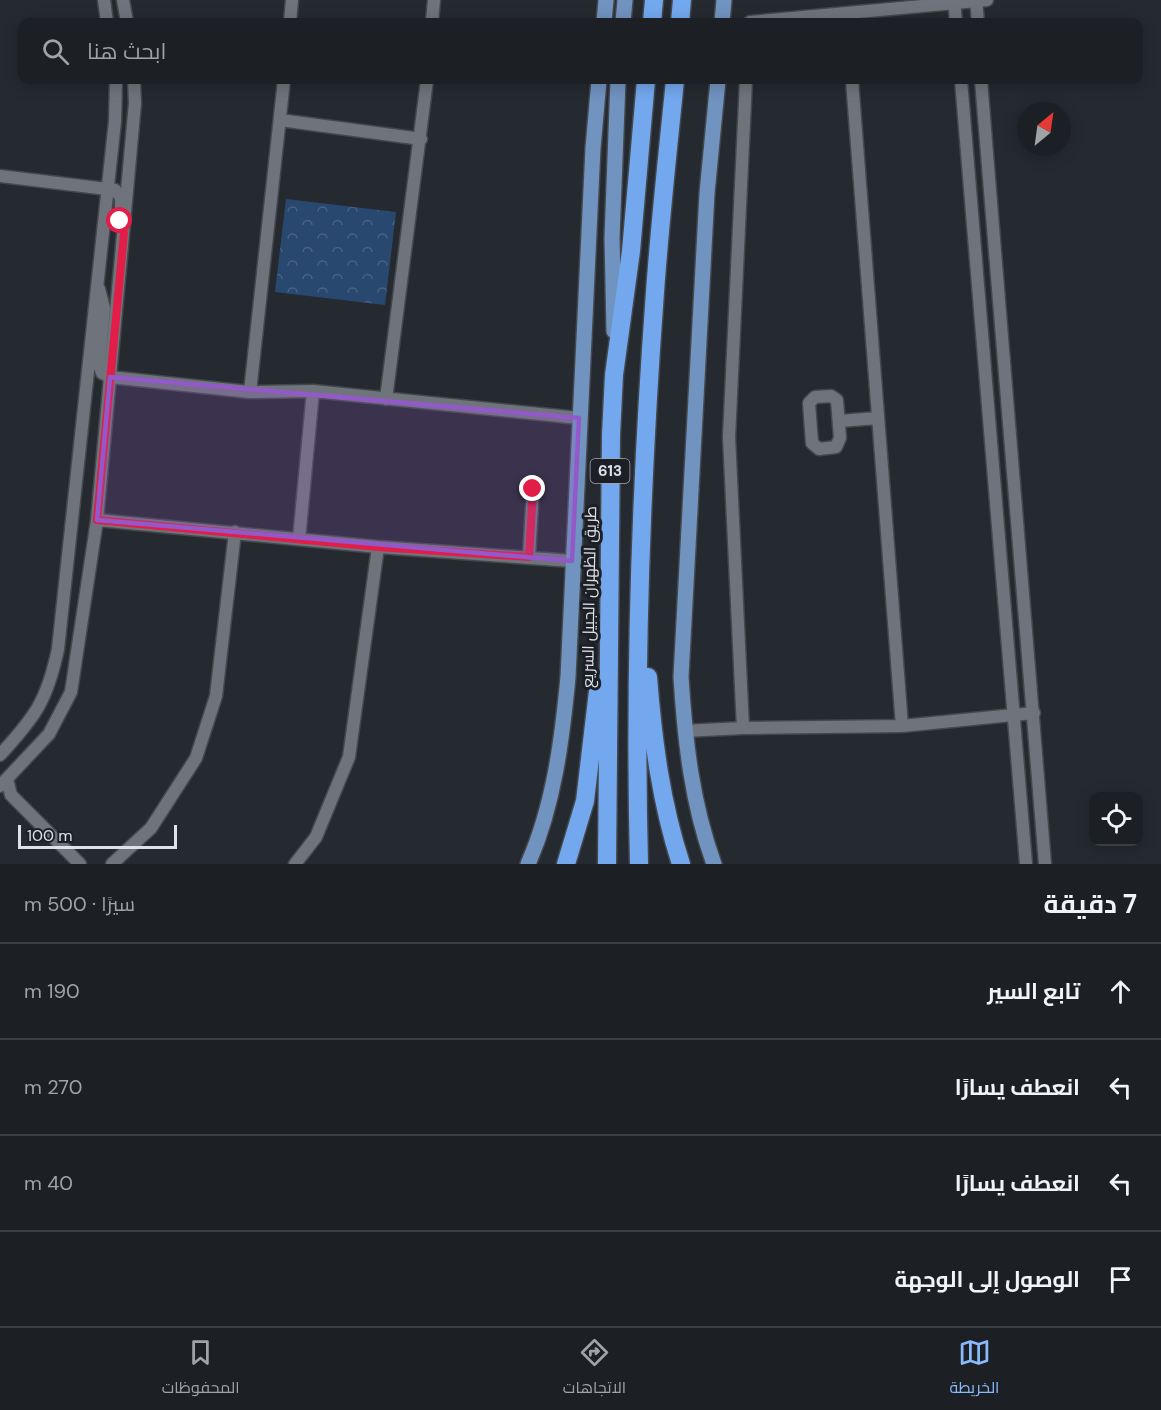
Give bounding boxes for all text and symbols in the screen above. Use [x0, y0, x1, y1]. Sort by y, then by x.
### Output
search box [18, 18, 1143, 84]
icon: search [39, 35, 72, 68]
text: ابحث هنا [87, 37, 166, 66]
north arrow [1017, 102, 1071, 156]
route start [106, 207, 132, 233]
road number: 613 [590, 459, 630, 483]
route end [519, 475, 545, 501]
street label: طريق الظهران الجبيل السريع [577, 506, 602, 688]
map controls [1089, 792, 1143, 846]
button: locate [1089, 792, 1143, 846]
scale bar [18, 822, 177, 850]
text: 100 m [27, 825, 72, 846]
text: 7 دقيقة [1043, 887, 1137, 921]
text: سيرًا · 500 m [24, 891, 135, 917]
icon: ahead [1104, 975, 1137, 1008]
text: تابع السير [987, 977, 1080, 1006]
text: 190 m [24, 978, 80, 1004]
icon: left [1104, 1071, 1137, 1104]
text: انعطف يسارًا [955, 1073, 1080, 1102]
text: 270 m [24, 1074, 82, 1100]
icon: left [1104, 1167, 1137, 1200]
text: انعطف يسارًا [955, 1169, 1080, 1198]
text: 40 m [24, 1170, 73, 1196]
icon: arrive [1104, 1263, 1137, 1296]
text: الوصول إلى الوجهة [894, 1265, 1080, 1294]
tab: المحفوظات [162, 1336, 240, 1402]
tab: الاتجاهات [563, 1336, 626, 1402]
tab: الخريطة [949, 1336, 999, 1402]

